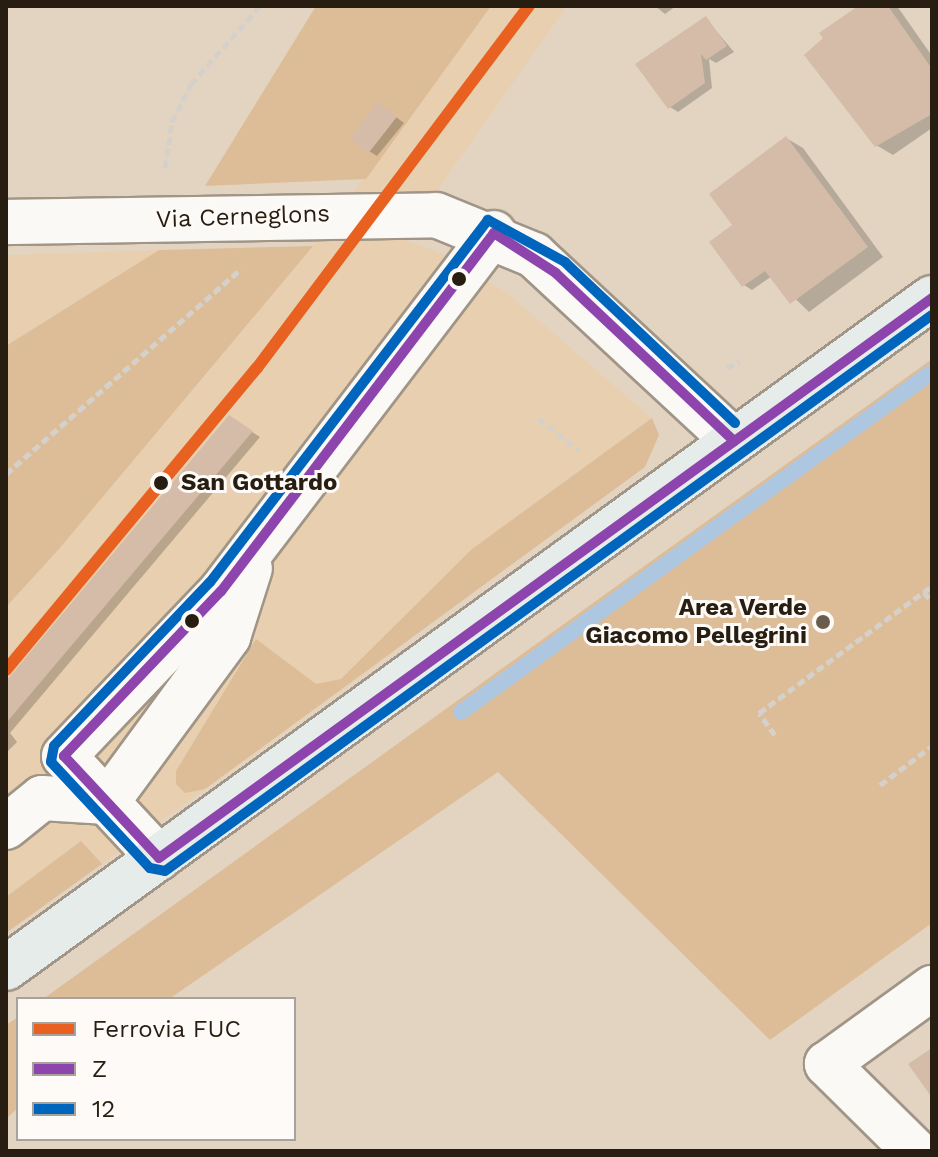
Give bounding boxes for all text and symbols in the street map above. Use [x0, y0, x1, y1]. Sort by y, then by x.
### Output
street label: Via Cerneglons [155, 200, 331, 234]
unlabelled marker [451, 271, 467, 287]
place label: San Gottardo [181, 469, 337, 497]
marker: San Gottardo [148, 470, 174, 496]
place label: Area Verde Giacomo Pellegrini [585, 594, 807, 650]
unlabelled marker [184, 613, 200, 629]
marker: Area Verde Giacomo Pellegrini [814, 613, 832, 631]
legend [16, 997, 296, 1141]
text: Ferrovia FUC [92, 1015, 241, 1043]
text: Z [92, 1055, 107, 1083]
text: 12 [92, 1095, 115, 1123]

